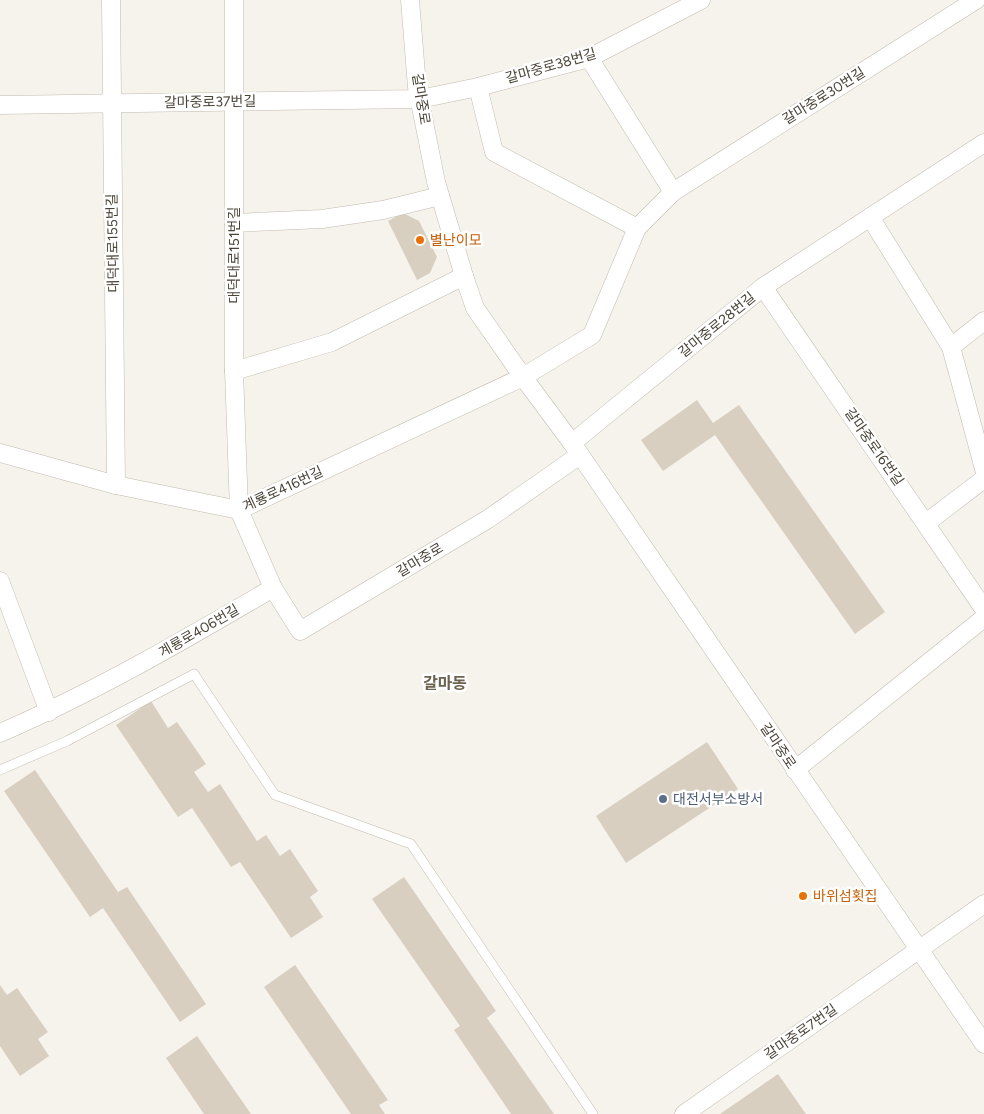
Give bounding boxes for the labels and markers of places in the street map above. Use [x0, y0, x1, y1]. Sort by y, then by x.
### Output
place label: 별난이모 [430, 232, 482, 249]
marker: 별난이모 [414, 234, 426, 246]
place label: 대전서부소방서 [673, 791, 763, 808]
marker: 대전서부소방서 [657, 793, 669, 805]
place label: 바위섬횟집 [813, 888, 877, 905]
marker: 바위섬횟집 [797, 890, 809, 902]

